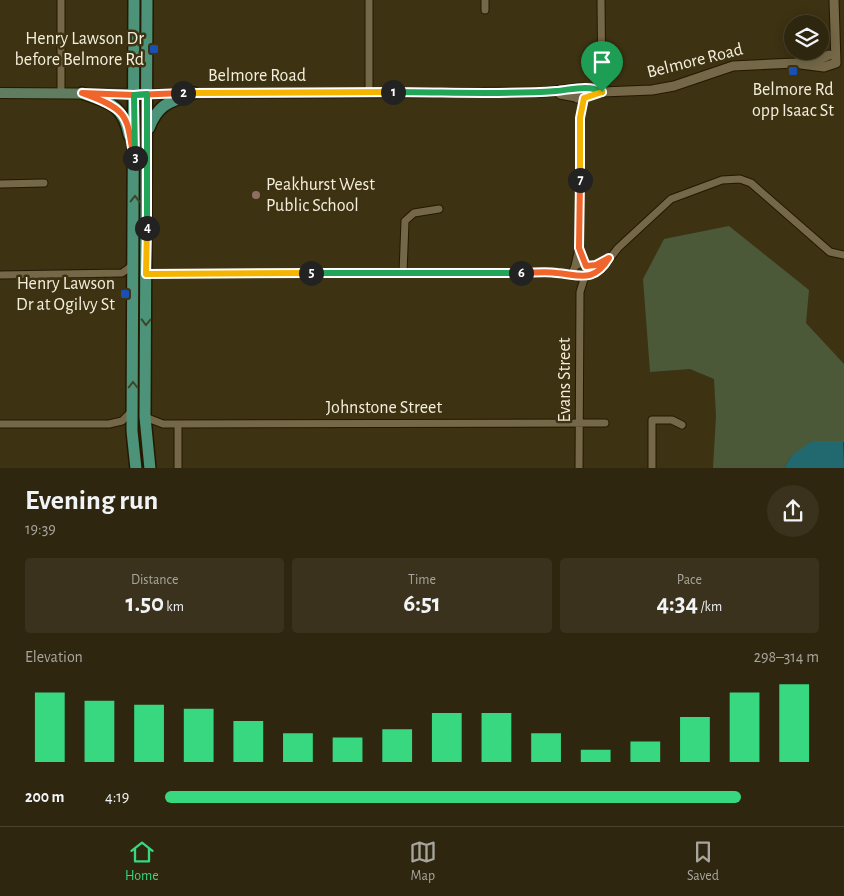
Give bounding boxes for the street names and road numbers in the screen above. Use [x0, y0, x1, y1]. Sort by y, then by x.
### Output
street label: Belmore Road [645, 40, 745, 82]
street label: Belmore Road [208, 67, 306, 85]
street label: Evans Street [556, 337, 574, 422]
street label: Johnstone Street [326, 399, 442, 417]

